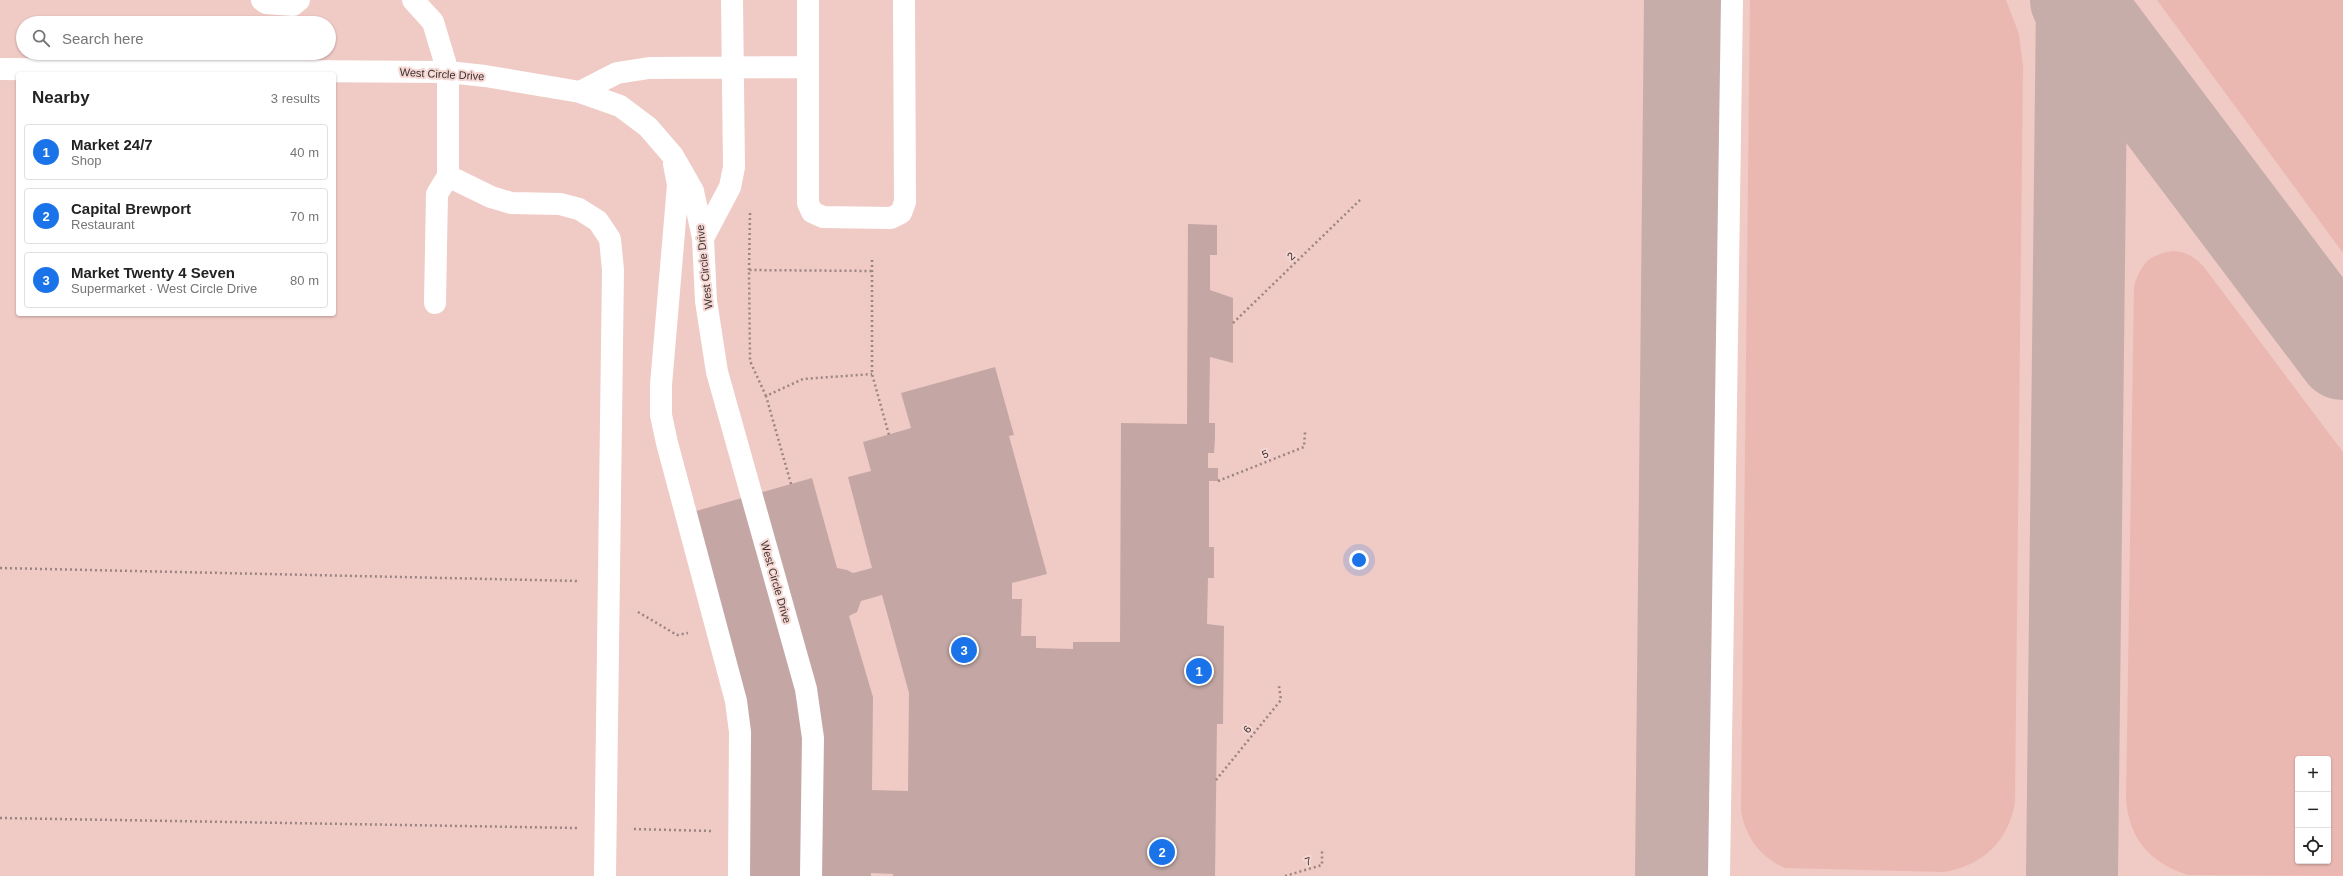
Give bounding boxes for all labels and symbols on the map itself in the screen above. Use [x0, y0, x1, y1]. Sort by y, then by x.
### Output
street label: West Circle Drive [399, 66, 485, 82]
street label: West Circle Drive [694, 224, 714, 310]
street label: 2 [1285, 250, 1297, 262]
street label: 5 [1260, 447, 1270, 461]
street label: West Circle Drive [759, 540, 793, 624]
your location [1349, 550, 1369, 570]
pin: 3 [951, 635, 977, 665]
pin: 1 [1186, 656, 1212, 686]
street label: 6 [1240, 723, 1254, 735]
pin: 2 [1149, 837, 1175, 867]
street label: 7 [1303, 854, 1313, 868]

